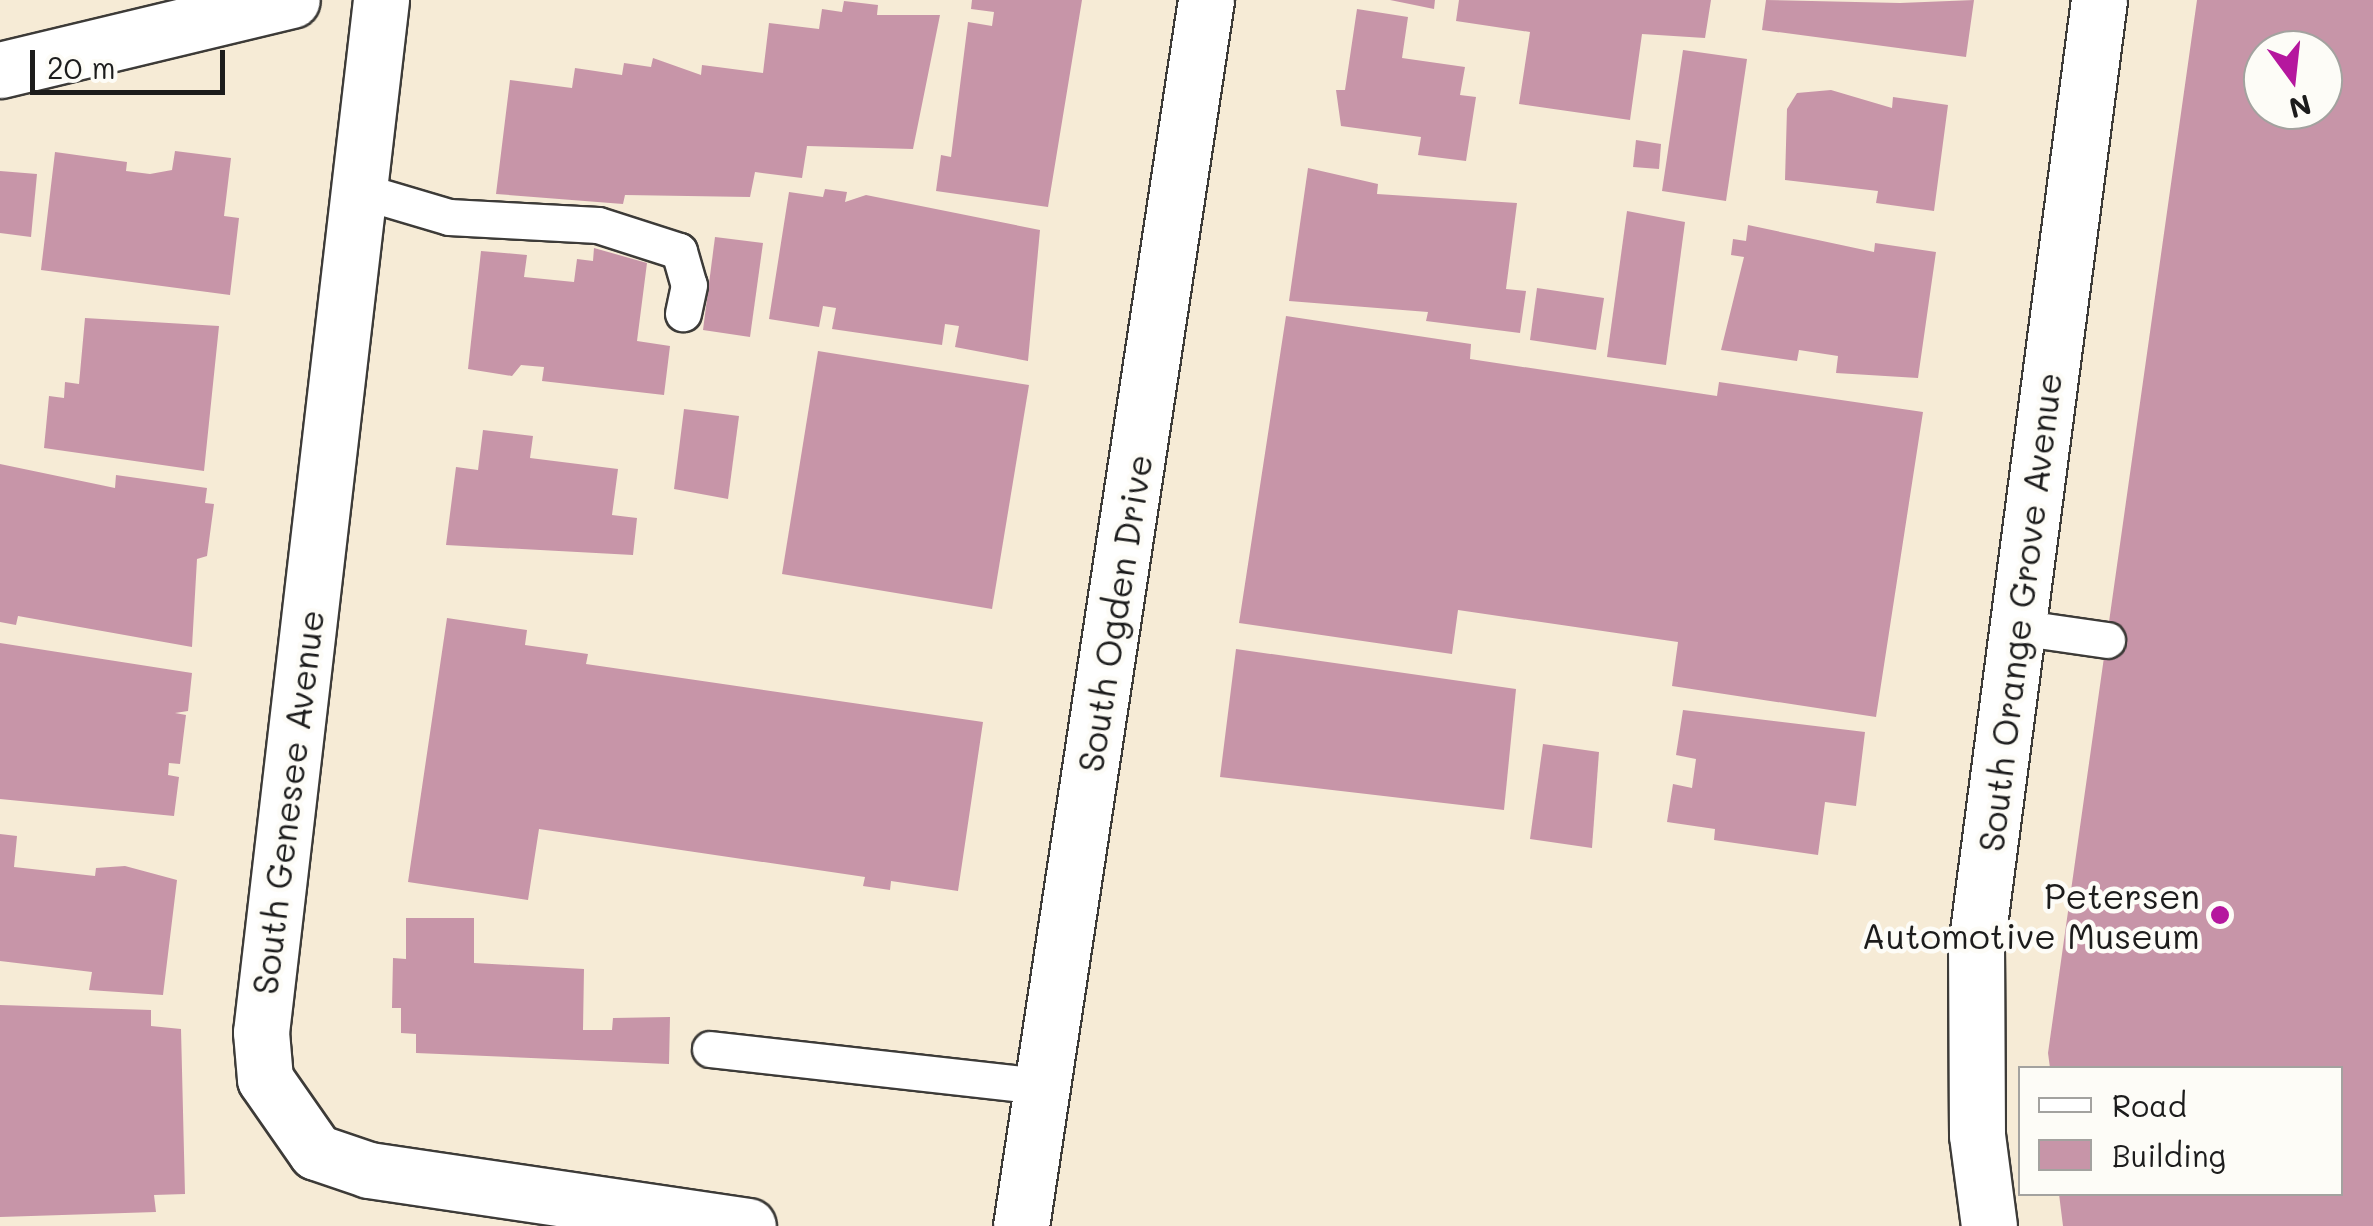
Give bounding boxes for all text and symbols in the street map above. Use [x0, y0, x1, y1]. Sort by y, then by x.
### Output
scale bar [35, 30, 230, 92]
north arrow [2243, 30, 2343, 130]
text: 20 m [47, 47, 116, 87]
text: N [2285, 87, 2315, 127]
street label: South Orange Grove Avenue [1969, 370, 2069, 854]
street label: South Ogden Drive [1068, 451, 1160, 775]
street label: South Genesee Avenue [243, 607, 331, 997]
place label: Petersen Automotive Museum [1862, 874, 2200, 956]
marker: Petersen Automotive Museum [2209, 904, 2231, 926]
legend [2018, 1066, 2343, 1196]
text: Road [2112, 1085, 2187, 1125]
text: Building [2112, 1135, 2226, 1175]

